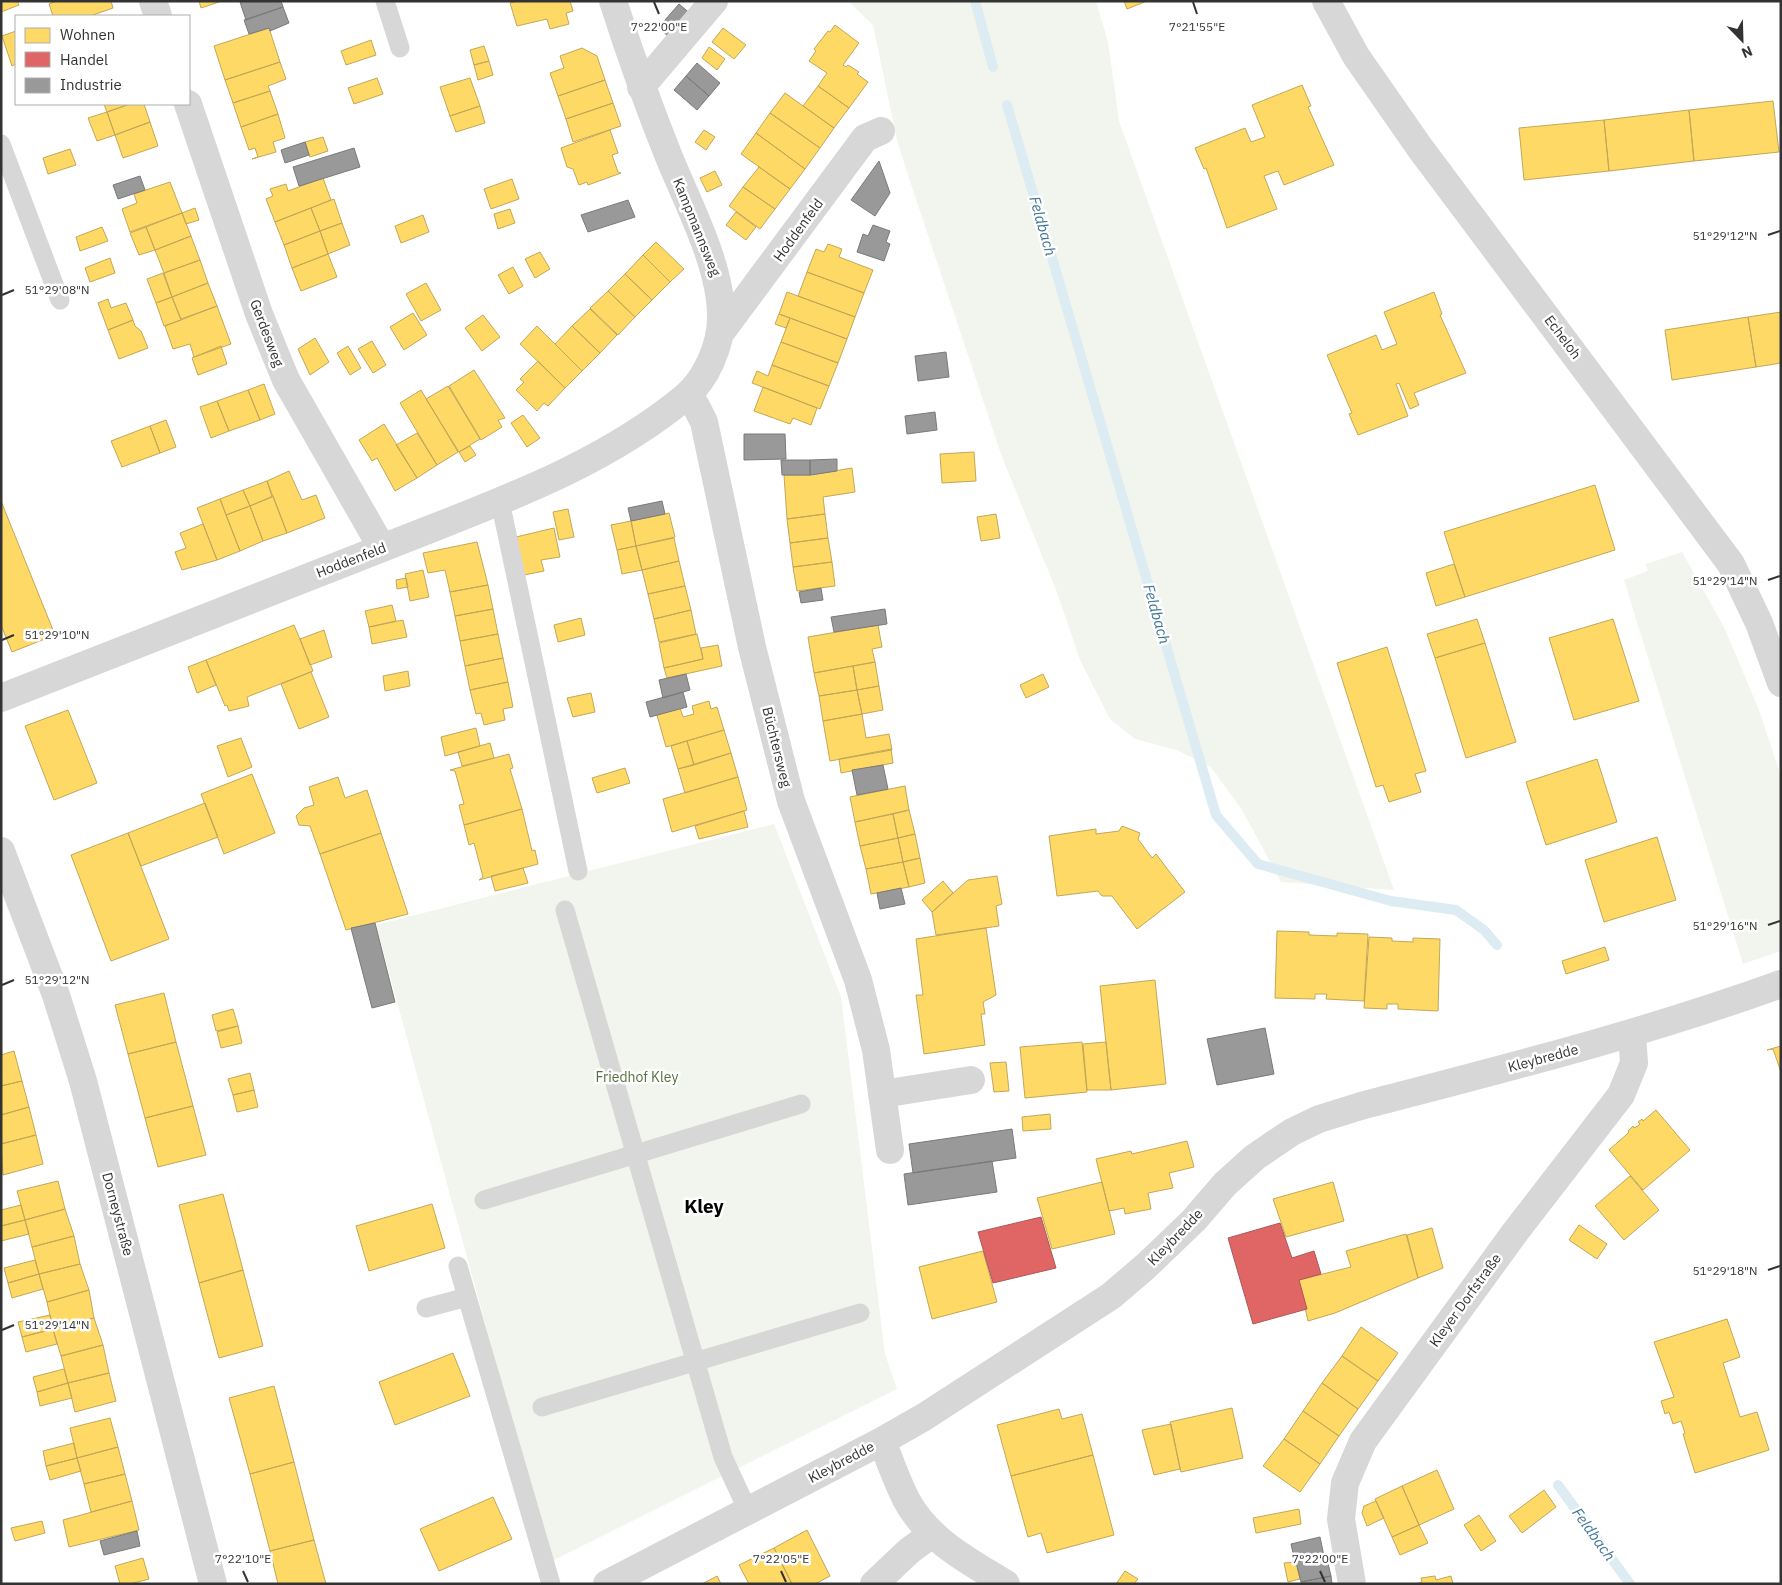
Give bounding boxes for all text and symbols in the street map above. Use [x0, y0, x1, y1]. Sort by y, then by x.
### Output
legend [15, 15, 190, 105]
north arrow [1717, 15, 1767, 65]
text: 7°22'00"E [631, 19, 687, 34]
text: 7°21'55"E [1169, 19, 1225, 34]
text: Wohnen [60, 25, 115, 44]
text: N [1739, 42, 1755, 62]
text: Handel [60, 50, 108, 69]
text: Industrie [60, 75, 122, 94]
street label: Kampmannsweg [669, 175, 725, 279]
water label: Feldbach [1025, 194, 1061, 258]
street label: Hoddenfeld [769, 195, 827, 265]
text: 51°29'12"N [1692, 228, 1758, 243]
text: 51°29'08"N [24, 282, 90, 297]
street label: Gerdesweg [246, 297, 288, 370]
street label: Echeloh [1541, 311, 1585, 363]
street label: Hoddenfeld [313, 538, 389, 582]
text: 51°29'14"N [1692, 573, 1758, 588]
water label: Feldbach [1139, 582, 1175, 646]
text: 51°29'10"N [24, 627, 90, 642]
street label: Büchtersweg [758, 705, 796, 790]
text: 51°29'16"N [1692, 918, 1758, 933]
text: 51°29'12"N [24, 972, 90, 987]
street label: Kleybredde [1506, 1040, 1580, 1076]
park label: Friedhof Kley [596, 1068, 678, 1086]
street label: Dorneystraße [98, 1170, 138, 1258]
district label: Kley [684, 1194, 725, 1218]
street label: Kleybredde [1143, 1205, 1207, 1269]
street label: Kleyer Dorfstraße [1425, 1250, 1505, 1350]
text: 51°29'18"N [1692, 1263, 1758, 1278]
text: 51°29'14"N [24, 1317, 90, 1332]
street label: Kleybredde [805, 1437, 877, 1487]
water label: Feldbach [1568, 1504, 1620, 1564]
text: 7°22'10"E [215, 1551, 271, 1566]
text: 7°22'05"E [753, 1551, 809, 1566]
text: 7°22'00"E [1292, 1551, 1348, 1566]

